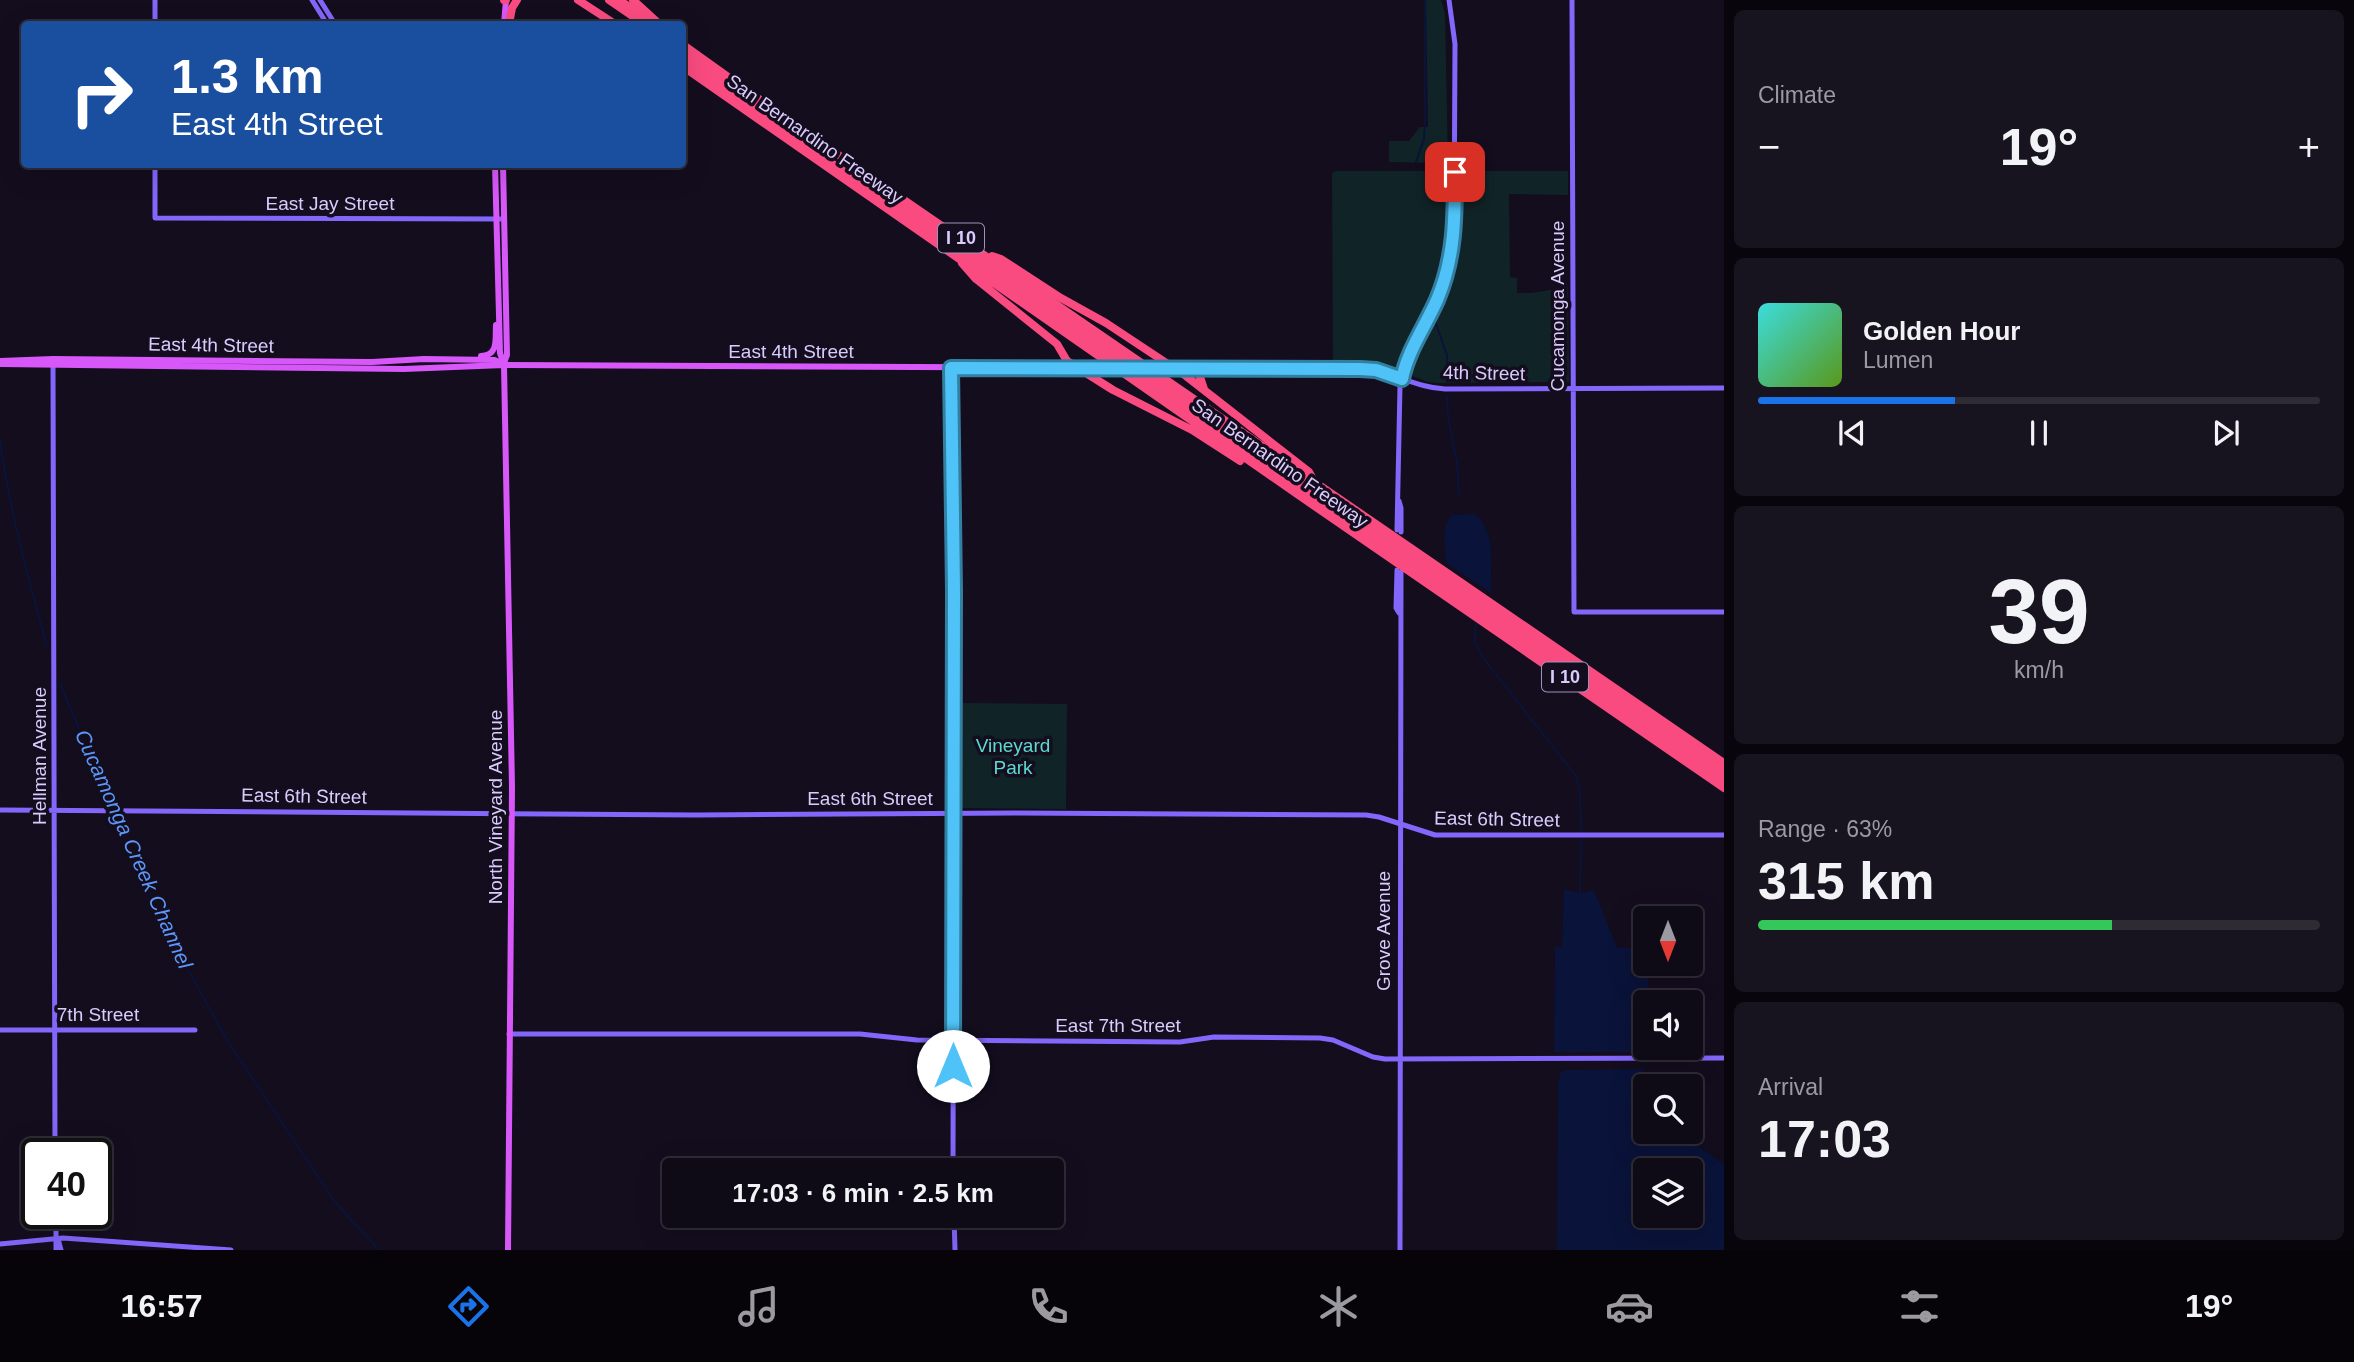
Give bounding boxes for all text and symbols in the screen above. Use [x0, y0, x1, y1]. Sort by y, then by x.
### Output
icon: right [56, 49, 147, 140]
text: 1.3 km [171, 49, 324, 103]
street label: San Bernardino Freeway [723, 70, 908, 208]
text: Climate [1758, 82, 1836, 108]
text: East 4th Street [171, 106, 383, 142]
text: 19° [2000, 118, 2078, 176]
text: − [1758, 126, 1780, 168]
text: + [2298, 126, 2320, 168]
pin [1425, 142, 1485, 202]
icon: arrive [1436, 153, 1474, 191]
street label: East Jay Street [266, 193, 395, 214]
street label: Cucamonga Avenue [1547, 221, 1568, 391]
road number: I 10 [938, 224, 984, 252]
text: Golden Hour [1863, 316, 2020, 346]
street label: East 4th Street [148, 333, 275, 357]
street label: East 4th Street [728, 341, 855, 362]
text: Lumen [1863, 347, 1933, 373]
street label: 4th Street [1443, 362, 1526, 384]
street label: San Bernardino Freeway [1188, 394, 1373, 532]
icon: previous [1833, 414, 1871, 452]
icon: pause [2020, 414, 2058, 452]
icon: next [2207, 414, 2245, 452]
text: 39 [1988, 561, 2090, 662]
text: km/h [2014, 657, 2064, 683]
road number: I 10 [1542, 662, 1588, 692]
street label: Hellman Avenue [29, 687, 50, 825]
street label: North Vineyard Avenue [485, 710, 506, 904]
water label: Cucamonga Creek Channel [71, 726, 198, 973]
park label: Vineyard Park [976, 735, 1050, 778]
street label: East 6th Street [241, 784, 368, 808]
street label: East 6th Street [807, 788, 934, 809]
street label: East 6th Street [1434, 807, 1561, 831]
text: Range · 63% [1758, 816, 1892, 842]
text: 315 km [1758, 852, 1934, 910]
street label: Grove Avenue [1373, 871, 1394, 991]
north arrow [1633, 906, 1703, 976]
map controls [1633, 906, 1703, 1228]
button: sound [1633, 990, 1703, 1060]
street label: 7th Street [57, 1004, 140, 1025]
street label: East 7th Street [1055, 1015, 1182, 1036]
position arrow [916, 1029, 990, 1103]
button: search [1633, 1074, 1703, 1144]
text: Arrival [1758, 1074, 1823, 1100]
text: 17:03 [1758, 1110, 1891, 1168]
speed limit sign: 40 [21, 1138, 112, 1229]
button: layers [1633, 1158, 1703, 1228]
text: 17:03 · 6 min · 2.5 km [732, 1178, 994, 1208]
icon: directions [444, 1282, 493, 1331]
icon: music [734, 1282, 783, 1331]
icon: phone [1024, 1282, 1073, 1331]
icon: climate [1314, 1282, 1363, 1331]
icon: car [1605, 1282, 1654, 1331]
icon: filters [1895, 1282, 1944, 1331]
text: 16:57 [121, 1288, 202, 1324]
text: 19° [2185, 1288, 2233, 1324]

